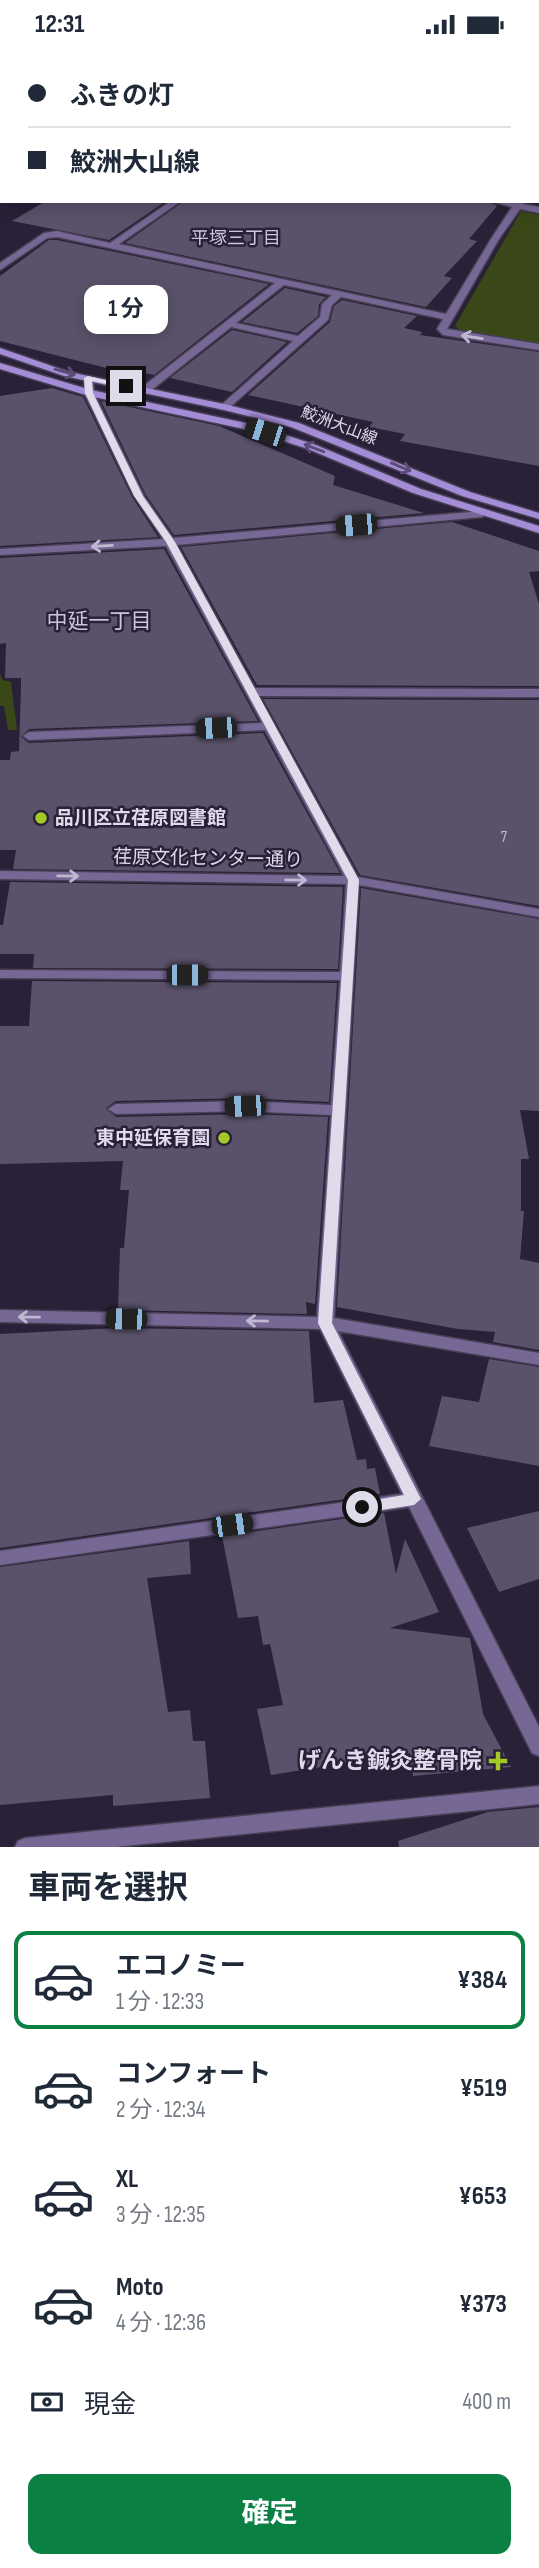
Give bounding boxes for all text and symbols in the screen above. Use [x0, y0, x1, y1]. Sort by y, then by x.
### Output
text: 12:31 [35, 9, 85, 40]
text: ふきの灯 [70, 81, 174, 112]
text: 鮫洲大山線 [70, 148, 200, 179]
district label: 平塚三丁目 [191, 228, 281, 249]
callout: 1 分 [84, 285, 168, 333]
text: 1 分 [108, 295, 144, 323]
one-way arrow [461, 330, 483, 343]
one-way arrow [54, 367, 76, 380]
route end [110, 370, 142, 402]
street label: 鮫洲大山線 [298, 403, 380, 449]
car [242, 416, 289, 448]
one-way arrow [304, 441, 325, 454]
one-way arrow [389, 461, 411, 474]
car [335, 513, 378, 537]
one-way arrow [91, 540, 114, 553]
district label: 中延一丁目 [47, 609, 152, 634]
car [195, 717, 238, 739]
place label: 品川区立荏原図書館 [55, 807, 226, 830]
marker: 品川区立荏原図書館 [33, 810, 49, 826]
house number: 7 [501, 828, 508, 847]
street label: 荏原文化センター通り [113, 846, 303, 872]
one-way arrow [56, 869, 79, 883]
one-way arrow [284, 873, 307, 886]
car [167, 965, 209, 986]
car [224, 1095, 267, 1117]
place label: 東中延保育園 [96, 1127, 210, 1150]
marker: 東中延保育園 [216, 1130, 232, 1146]
car [105, 1308, 148, 1330]
one-way arrow [18, 1310, 41, 1324]
one-way arrow [245, 1315, 268, 1328]
route start [346, 1491, 378, 1523]
car [210, 1512, 255, 1538]
place label: げんき鍼灸整骨院 [298, 1747, 482, 1775]
marker: げんき鍼灸整骨院 [488, 1751, 508, 1771]
text: 車両を選択 [28, 1869, 188, 1908]
icon: car [32, 1949, 95, 2012]
text: エコノミー [116, 1951, 246, 1982]
text: ¥384 [457, 1965, 507, 1996]
text: 1 分 · 12:33 [116, 1988, 204, 2016]
icon: car [32, 2057, 95, 2120]
text: コンフォート [116, 2059, 271, 2090]
text: ¥519 [460, 2073, 507, 2104]
text: 2 分 · 12:34 [116, 2096, 205, 2124]
text: XL [116, 2164, 138, 2195]
icon: car [32, 2165, 95, 2228]
text: ¥653 [458, 2181, 507, 2212]
text: 3 分 · 12:35 [116, 2201, 205, 2229]
text: Moto [116, 2272, 164, 2303]
icon: car [32, 2273, 95, 2336]
text: ¥373 [459, 2289, 507, 2320]
text: 4 分 · 12:36 [116, 2309, 206, 2337]
icon: cash [28, 2383, 66, 2421]
text: 400 m [462, 2388, 511, 2416]
text: 現金 [84, 2390, 136, 2421]
button: 確定 [28, 2474, 511, 2554]

